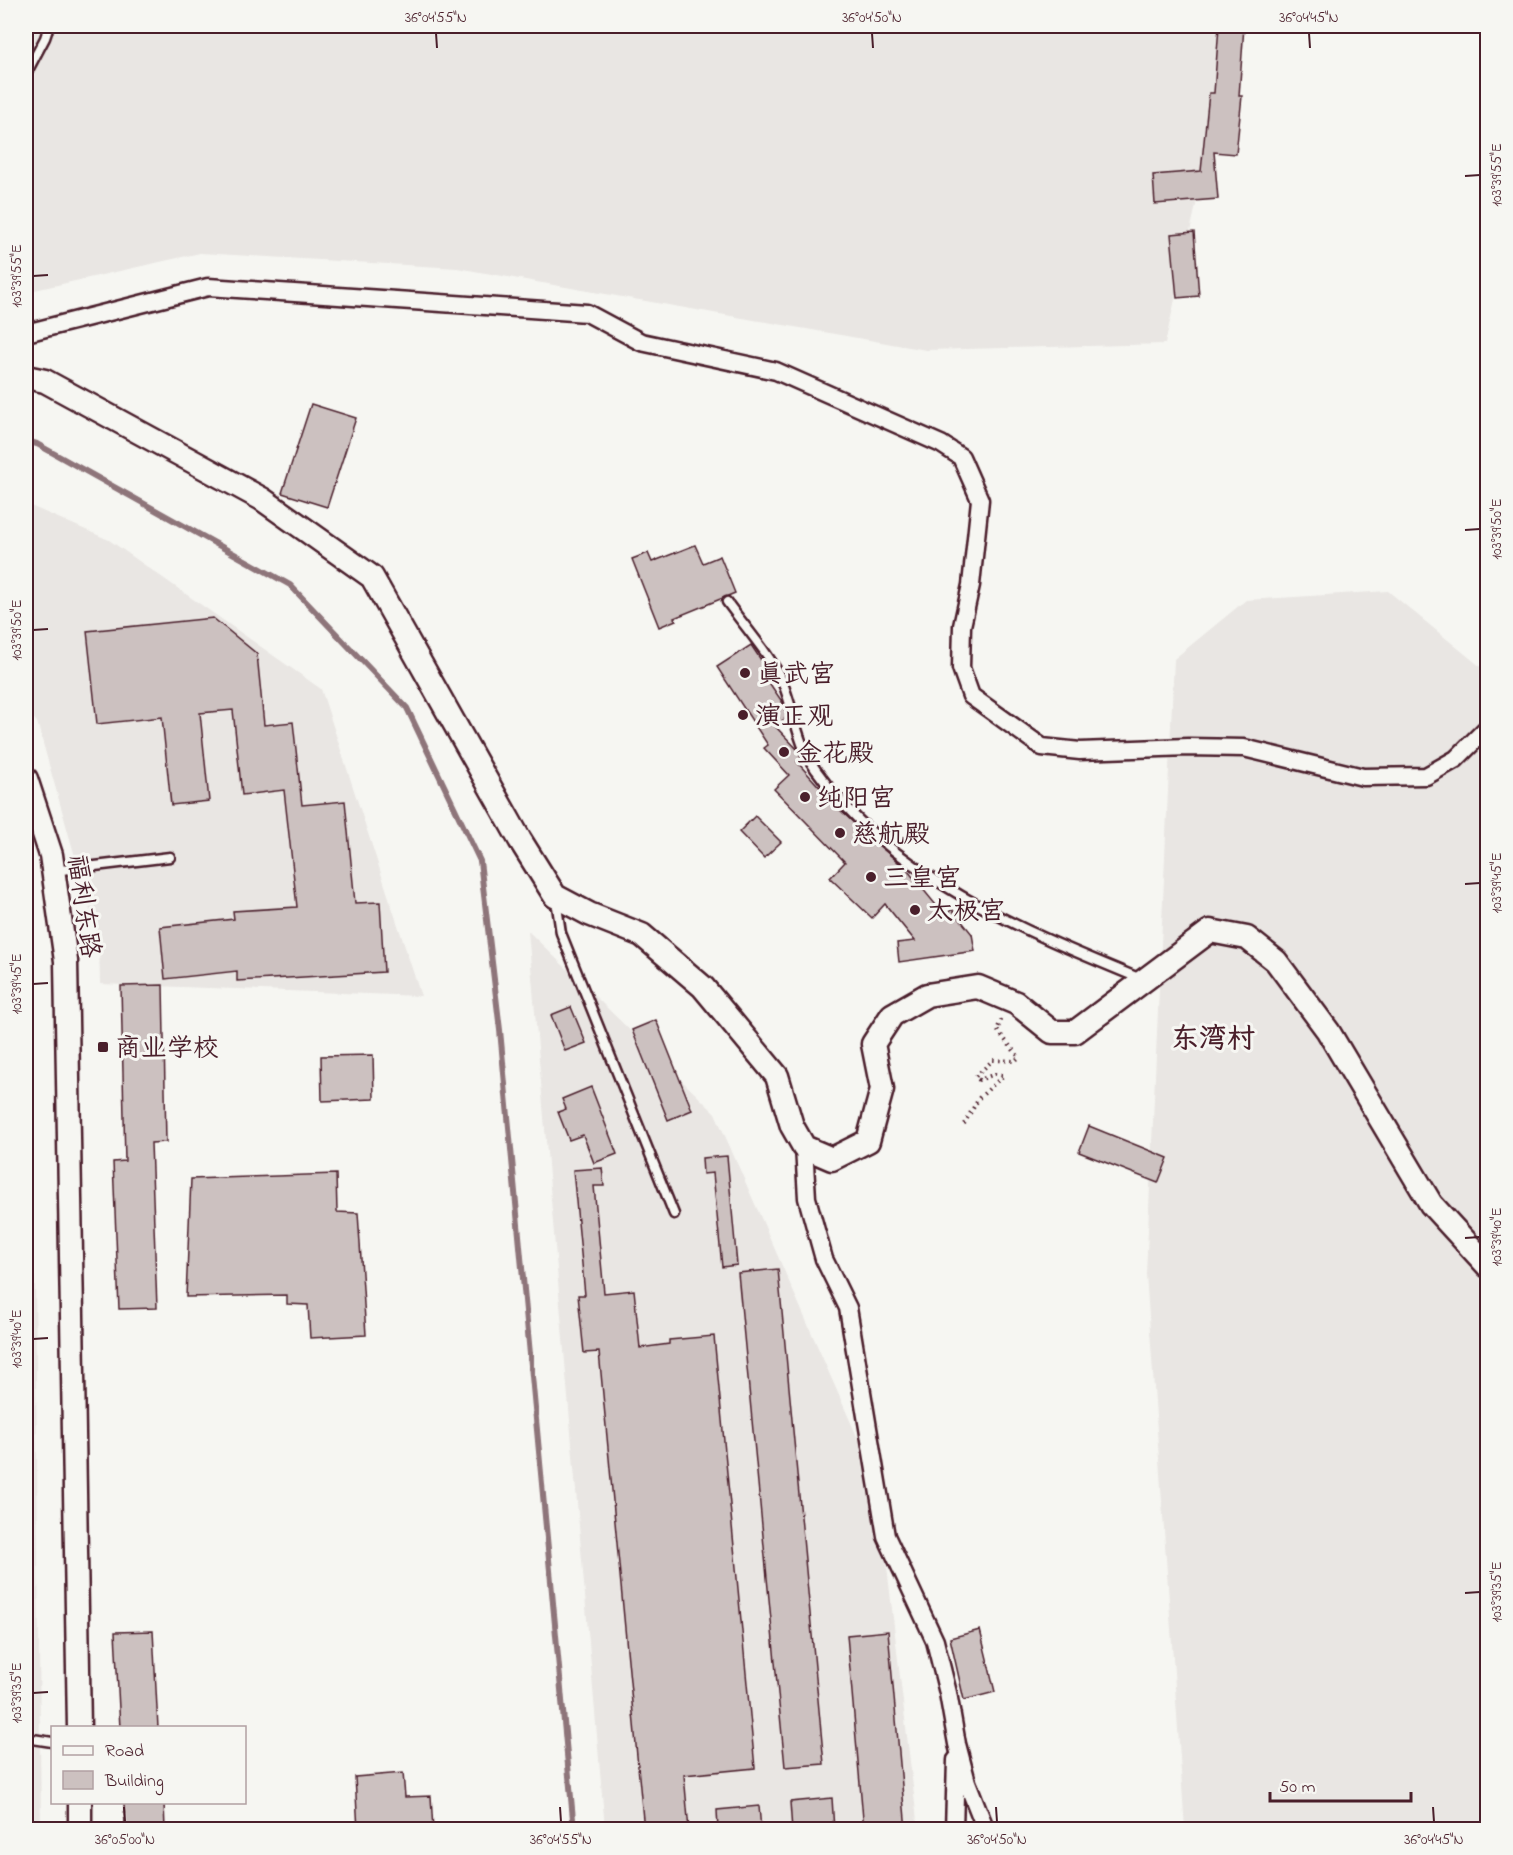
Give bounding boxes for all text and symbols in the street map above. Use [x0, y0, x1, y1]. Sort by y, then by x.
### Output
text: 36°04'55"N [405, 7, 467, 29]
text: 36°04'50"N [842, 7, 902, 29]
text: 36°04'45"N [1279, 7, 1339, 29]
text: 103°39'55"E [1486, 143, 1508, 207]
text: 103°39'55"E [6, 244, 28, 308]
text: 103°39'50"E [1486, 498, 1508, 560]
text: 103°39'50"E [6, 599, 28, 661]
place label: 真武宫 [757, 657, 835, 695]
marker: 真武宫 [738, 666, 752, 680]
place label: 演正观 [755, 699, 833, 737]
marker: 演正观 [736, 708, 750, 722]
place label: 金花殿 [796, 736, 874, 774]
marker: 金花殿 [777, 745, 791, 759]
place label: 纯阳宫 [817, 781, 895, 819]
marker: 纯阳宫 [798, 790, 812, 804]
place label: 慈航殿 [852, 817, 930, 855]
marker: 慈航殿 [833, 826, 847, 840]
street label: 福利东路 [56, 852, 108, 961]
text: 103°39'45"E [1486, 852, 1508, 914]
place label: 三皇宫 [883, 861, 961, 899]
marker: 三皇宫 [864, 870, 878, 884]
place label: 太极宫 [927, 894, 1005, 932]
marker: 太极宫 [908, 903, 922, 917]
text: 103°39'45"E [6, 953, 28, 1015]
district label: 东湾村 [1171, 1020, 1255, 1061]
place label: 商业学校 [115, 1031, 219, 1069]
marker: 商业学校 [96, 1040, 110, 1054]
text: 103°39'40"E [1486, 1207, 1508, 1267]
text: 103°39'40"E [6, 1309, 28, 1369]
text: 103°39'35"E [1486, 1561, 1508, 1623]
text: 103°39'35"E [6, 1662, 28, 1724]
legend [51, 1726, 246, 1804]
text: Road [105, 1739, 144, 1765]
scale bar [1270, 1765, 1411, 1803]
text: Building [104, 1769, 164, 1796]
text: 50 m [1279, 1775, 1316, 1801]
text: 36°05'00"N [95, 1829, 155, 1851]
text: 36°04'55"N [530, 1829, 592, 1851]
text: 36°04'50"N [967, 1829, 1027, 1851]
text: 36°04'45"N [1404, 1829, 1464, 1851]

